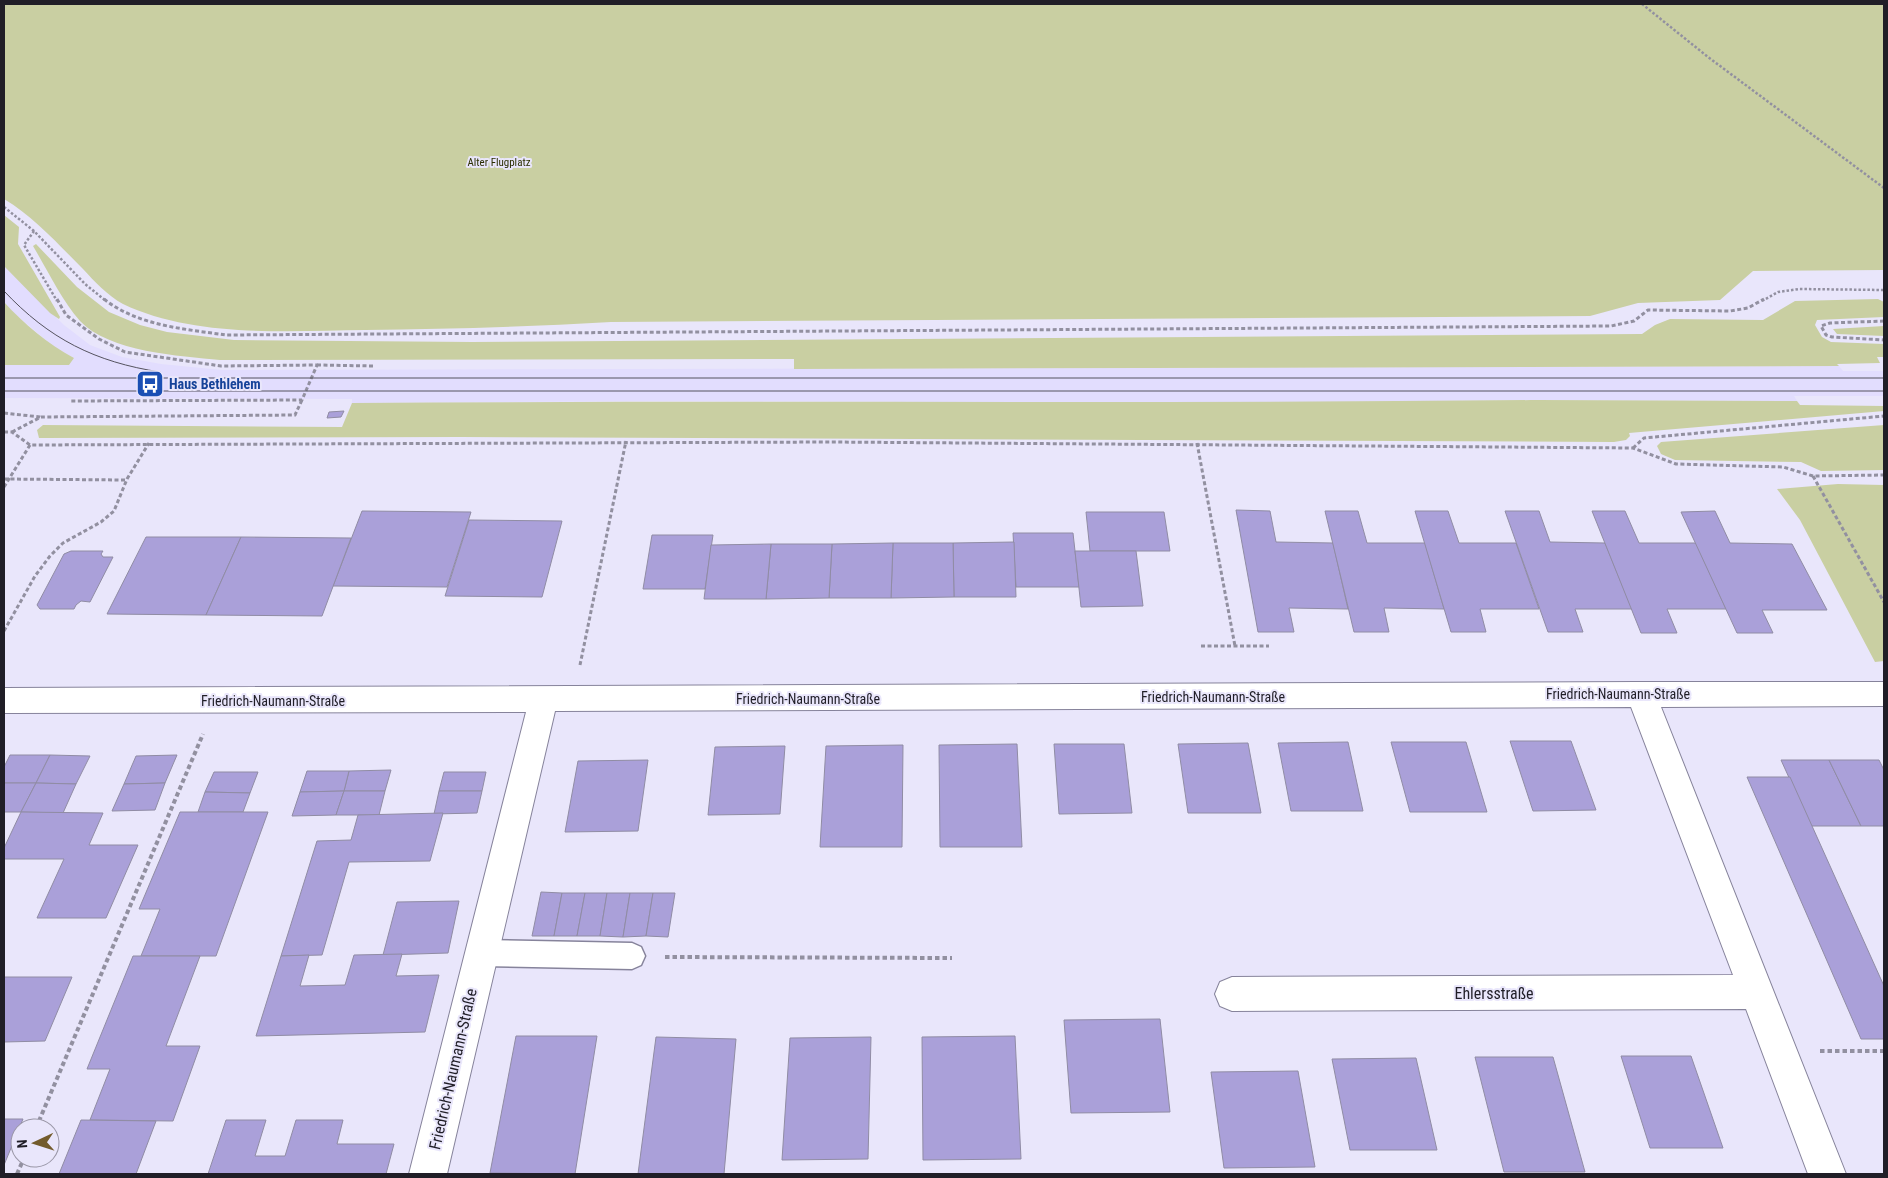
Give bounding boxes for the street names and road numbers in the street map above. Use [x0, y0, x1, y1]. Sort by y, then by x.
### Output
street label: Friedrich-Naumann-Straße [1546, 686, 1690, 702]
street label: Friedrich-Naumann-Straße [1141, 689, 1285, 705]
street label: Friedrich-Naumann-Straße [736, 691, 880, 707]
street label: Friedrich-Naumann-Straße [201, 693, 345, 709]
street label: Ehlersstraße [1454, 984, 1534, 1003]
street label: Friedrich-Naumann-Straße [425, 987, 481, 1151]

